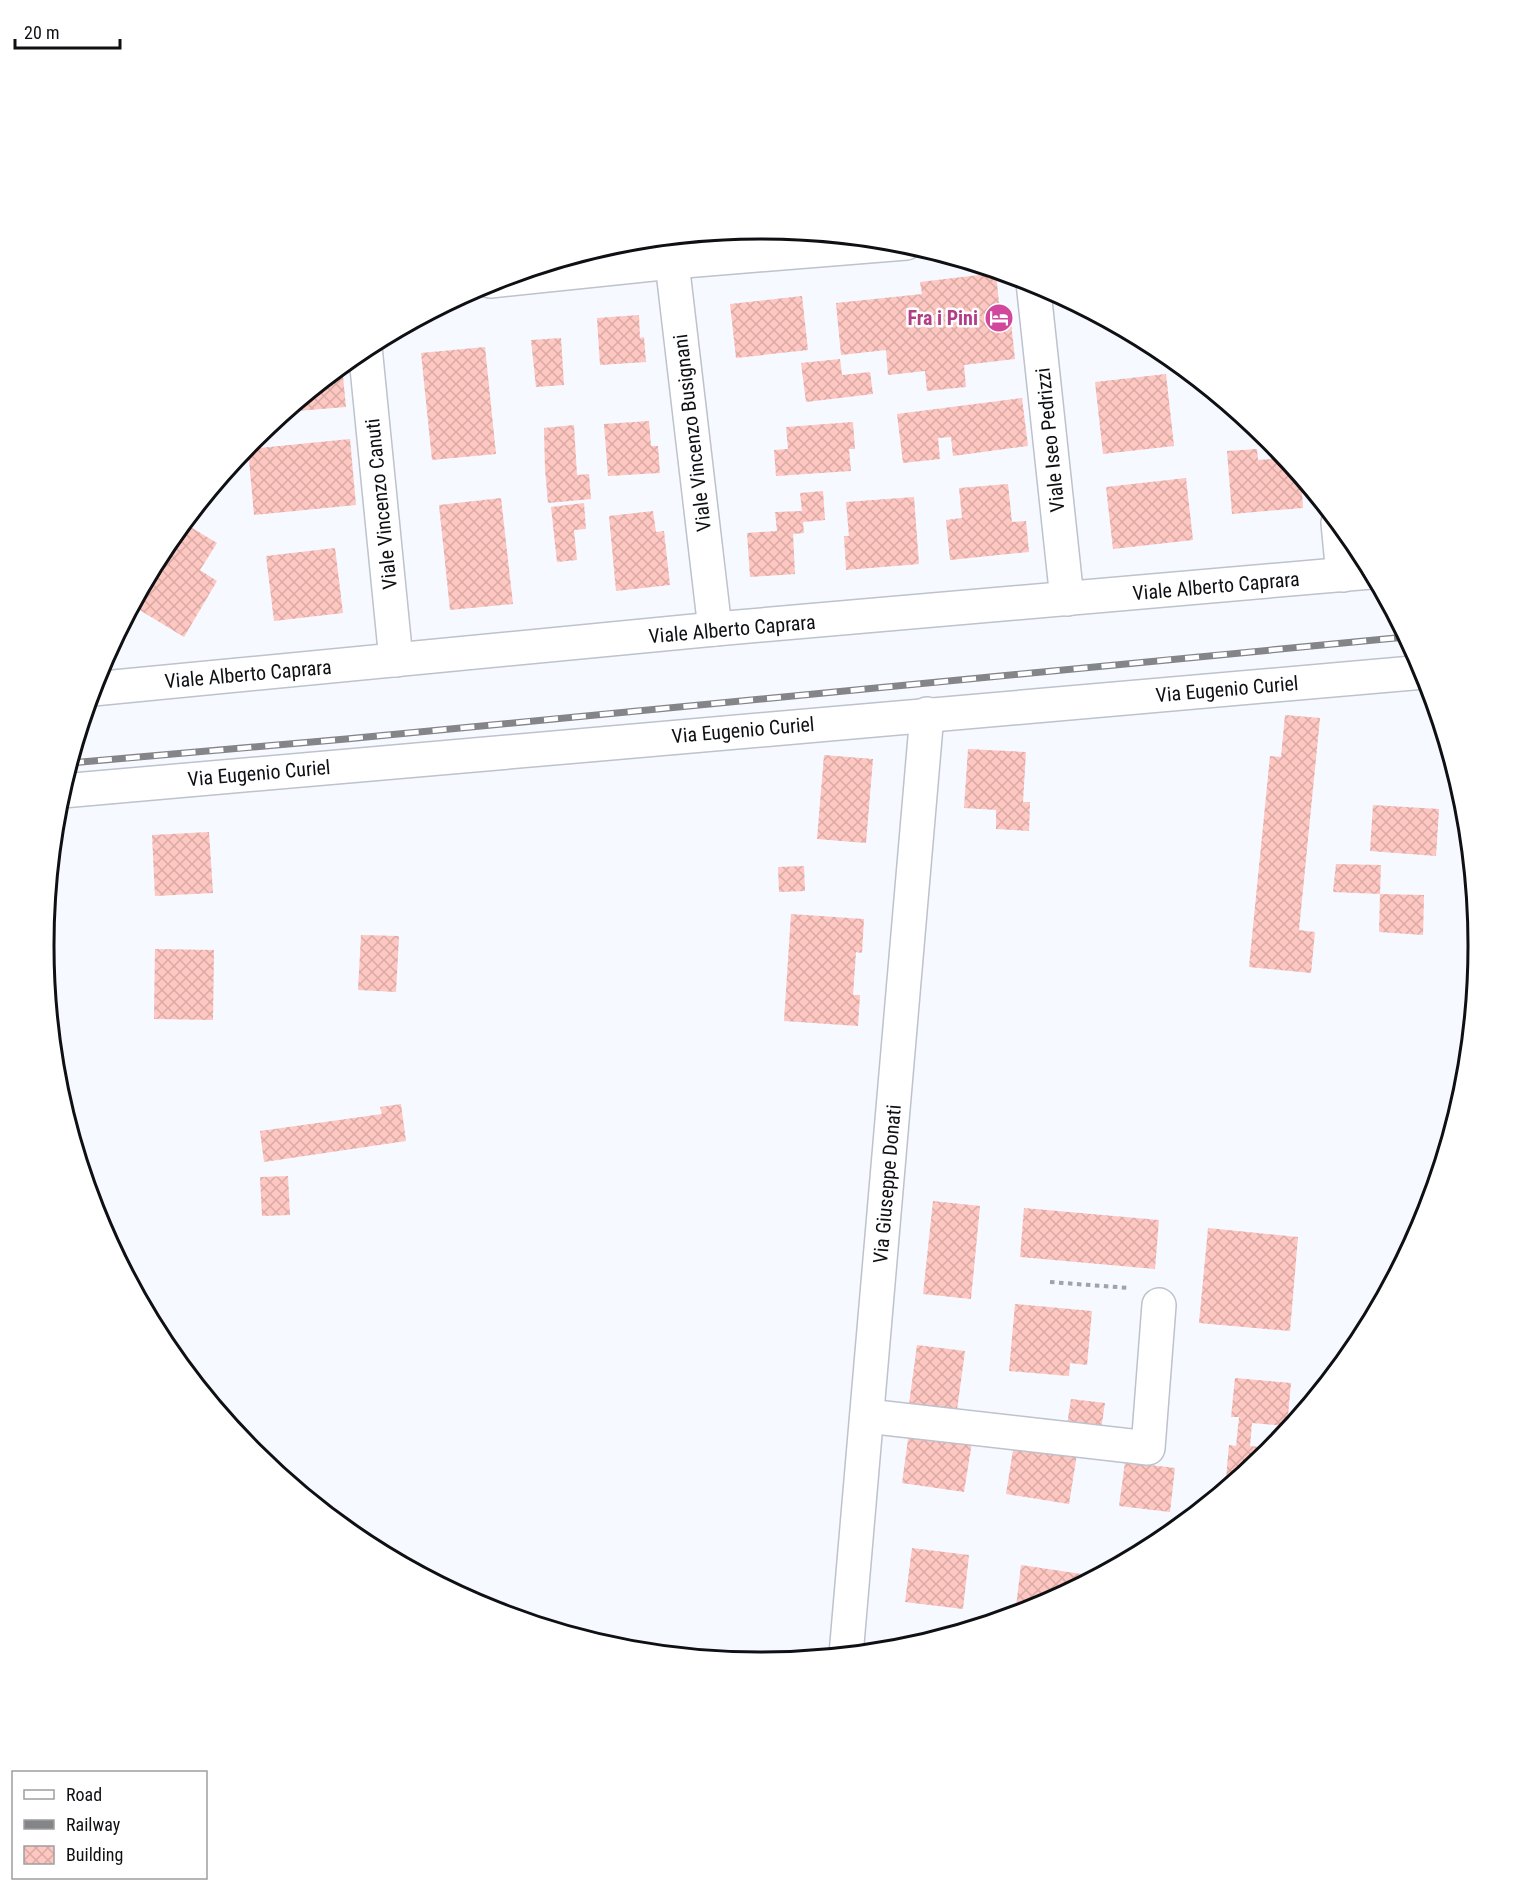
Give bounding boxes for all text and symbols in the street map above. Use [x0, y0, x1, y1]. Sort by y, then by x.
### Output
scale bar [15, 12, 120, 50]
text: 20 m [24, 22, 59, 43]
hotel icon: Fra i Pini [983, 302, 1015, 334]
place label: Fra i Pini [907, 306, 978, 330]
street label: Viale Vincenzo Busignani [668, 333, 716, 533]
street label: Viale Iseo Pedrizzi [1030, 367, 1070, 513]
street label: Viale Vincenzo Canuti [360, 417, 402, 591]
street label: Viale Alberto Caprara [1131, 567, 1301, 605]
street label: Viale Alberto Caprara [647, 610, 817, 648]
street label: Viale Alberto Caprara [163, 655, 333, 693]
street label: Via Eugenio Curiel [1155, 671, 1299, 707]
street label: Via Eugenio Curiel [671, 712, 815, 748]
street label: Via Eugenio Curiel [187, 755, 331, 791]
street label: Via Giuseppe Donati [868, 1104, 906, 1264]
legend [12, 1771, 207, 1879]
text: Road [66, 1784, 102, 1805]
text: Railway [66, 1814, 121, 1835]
text: Building [66, 1844, 123, 1865]

